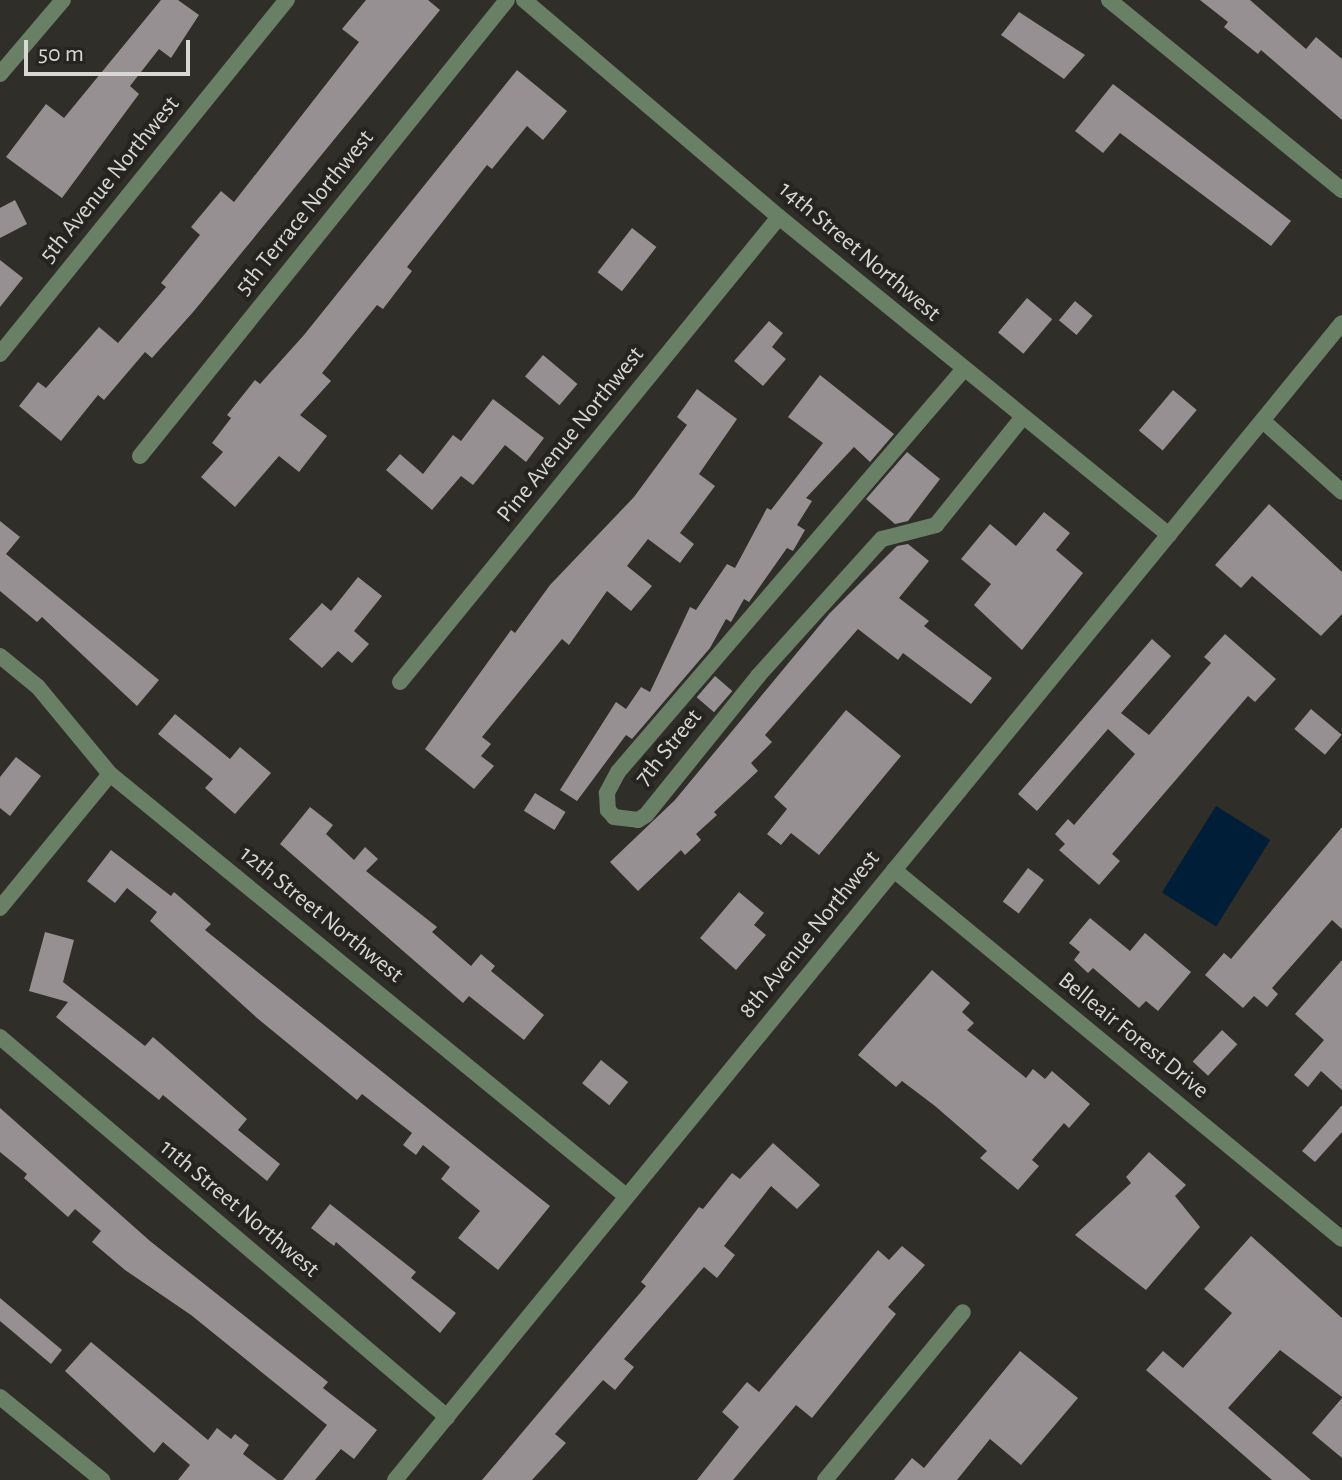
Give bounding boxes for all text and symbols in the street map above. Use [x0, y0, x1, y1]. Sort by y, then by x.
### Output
scale bar [28, 24, 194, 74]
text: 50 m [38, 42, 84, 66]
street label: 5th Avenue Northwest [34, 91, 186, 269]
street label: 5th Terrace Northwest [230, 125, 380, 301]
street label: 14th Street Northwest [772, 176, 946, 328]
street label: Pine Avenue Northwest [491, 341, 651, 529]
street label: 7th Street [629, 704, 709, 792]
street label: 12th Street Northwest [233, 840, 409, 990]
street label: 8th Avenue Northwest [733, 845, 887, 1025]
street label: Belleair Forest Drive [1052, 966, 1214, 1106]
street label: 11th Street Northwest [153, 1134, 325, 1284]

